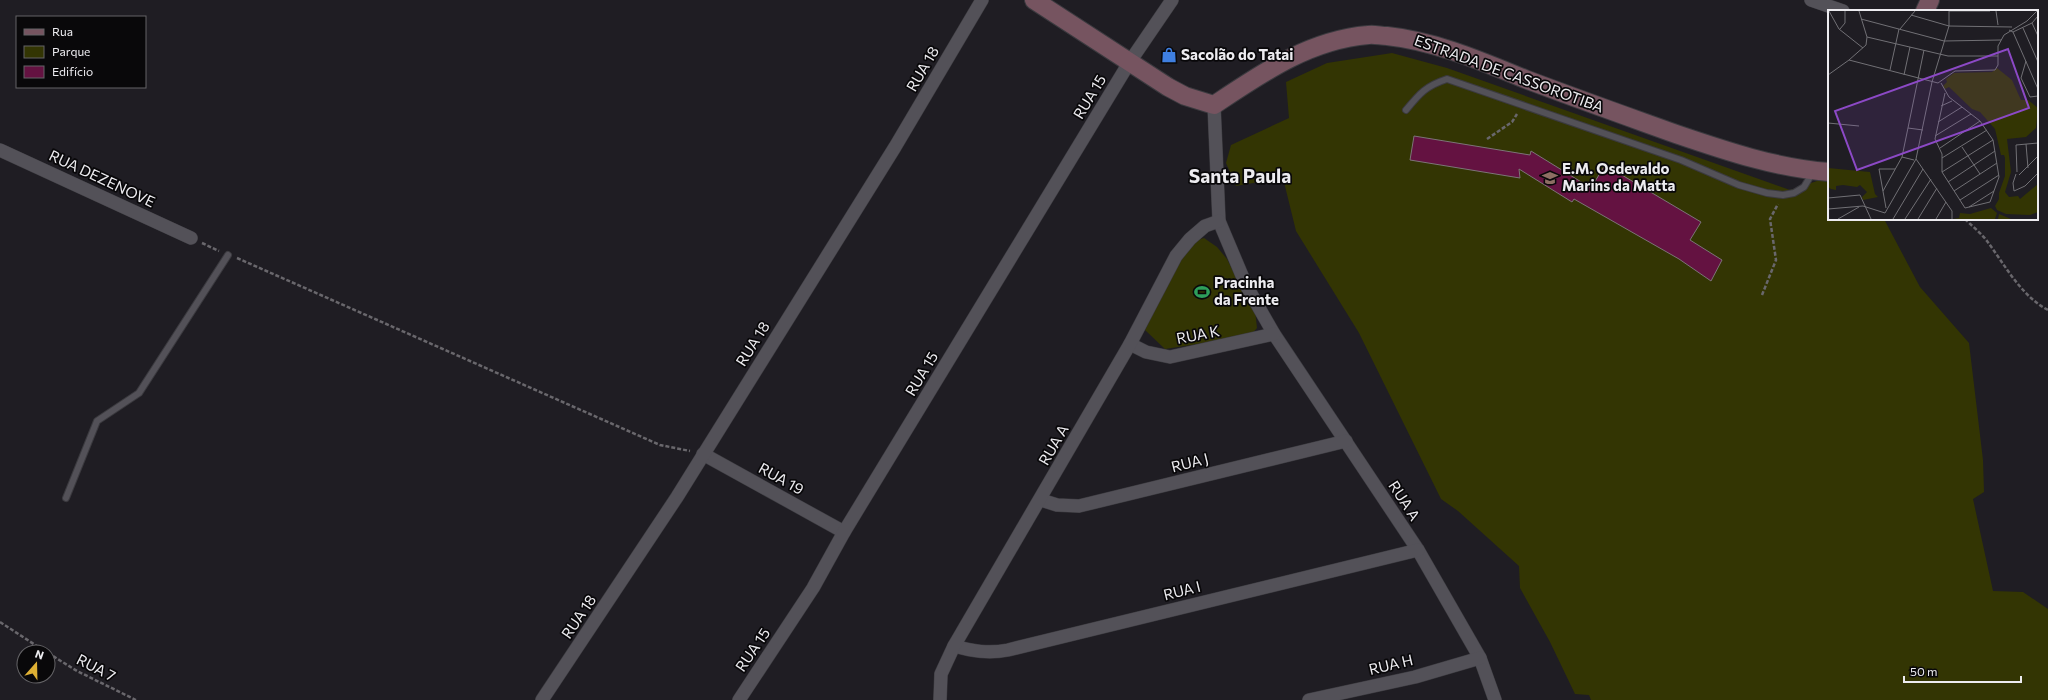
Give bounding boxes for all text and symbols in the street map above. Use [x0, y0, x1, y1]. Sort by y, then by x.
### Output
inset map [1828, 10, 2038, 220]
legend [16, 16, 146, 88]
text: Rua [52, 24, 73, 38]
street label: ESTRADA DE CASSOROTIBA [1412, 30, 1606, 116]
street label: RUA 18 [902, 43, 942, 94]
text: Parque [52, 44, 90, 58]
place label: Sacolão do Tatai [1181, 45, 1293, 63]
shop icon: Sacolão do Tatai [1160, 46, 1178, 64]
text: Edifício [52, 64, 93, 78]
street label: RUA 15 [1069, 71, 1109, 122]
street label: RUA DEZENOVE [47, 146, 158, 211]
place label: E.M. Osdevaldo Marins da Matta [1562, 159, 1676, 194]
district label: Santa Paula [1189, 164, 1291, 187]
school or university icon: E.M. Osdevaldo Marins da Matta [1541, 169, 1559, 187]
place label: Pracinha da Frente [1214, 273, 1279, 308]
sports icon: Pracinha da Frente [1193, 283, 1211, 301]
street label: RUA 18 [732, 318, 773, 369]
street label: RUA K [1175, 321, 1221, 347]
street label: RUA 15 [901, 348, 941, 399]
street label: RUA A [1034, 421, 1072, 468]
street label: RUA J [1169, 449, 1210, 475]
street label: RUA 19 [756, 458, 807, 498]
street label: RUA A [1385, 477, 1424, 524]
street label: RUA I [1161, 577, 1202, 603]
street label: RUA 18 [557, 591, 599, 642]
street label: RUA 15 [731, 624, 773, 675]
north arrow [16, 644, 56, 684]
text: N [33, 647, 46, 662]
street label: RUA 7 [74, 650, 119, 685]
street label: RUA H [1367, 650, 1415, 678]
scale bar [1904, 658, 2021, 684]
text: 50 m [1910, 664, 1938, 678]

